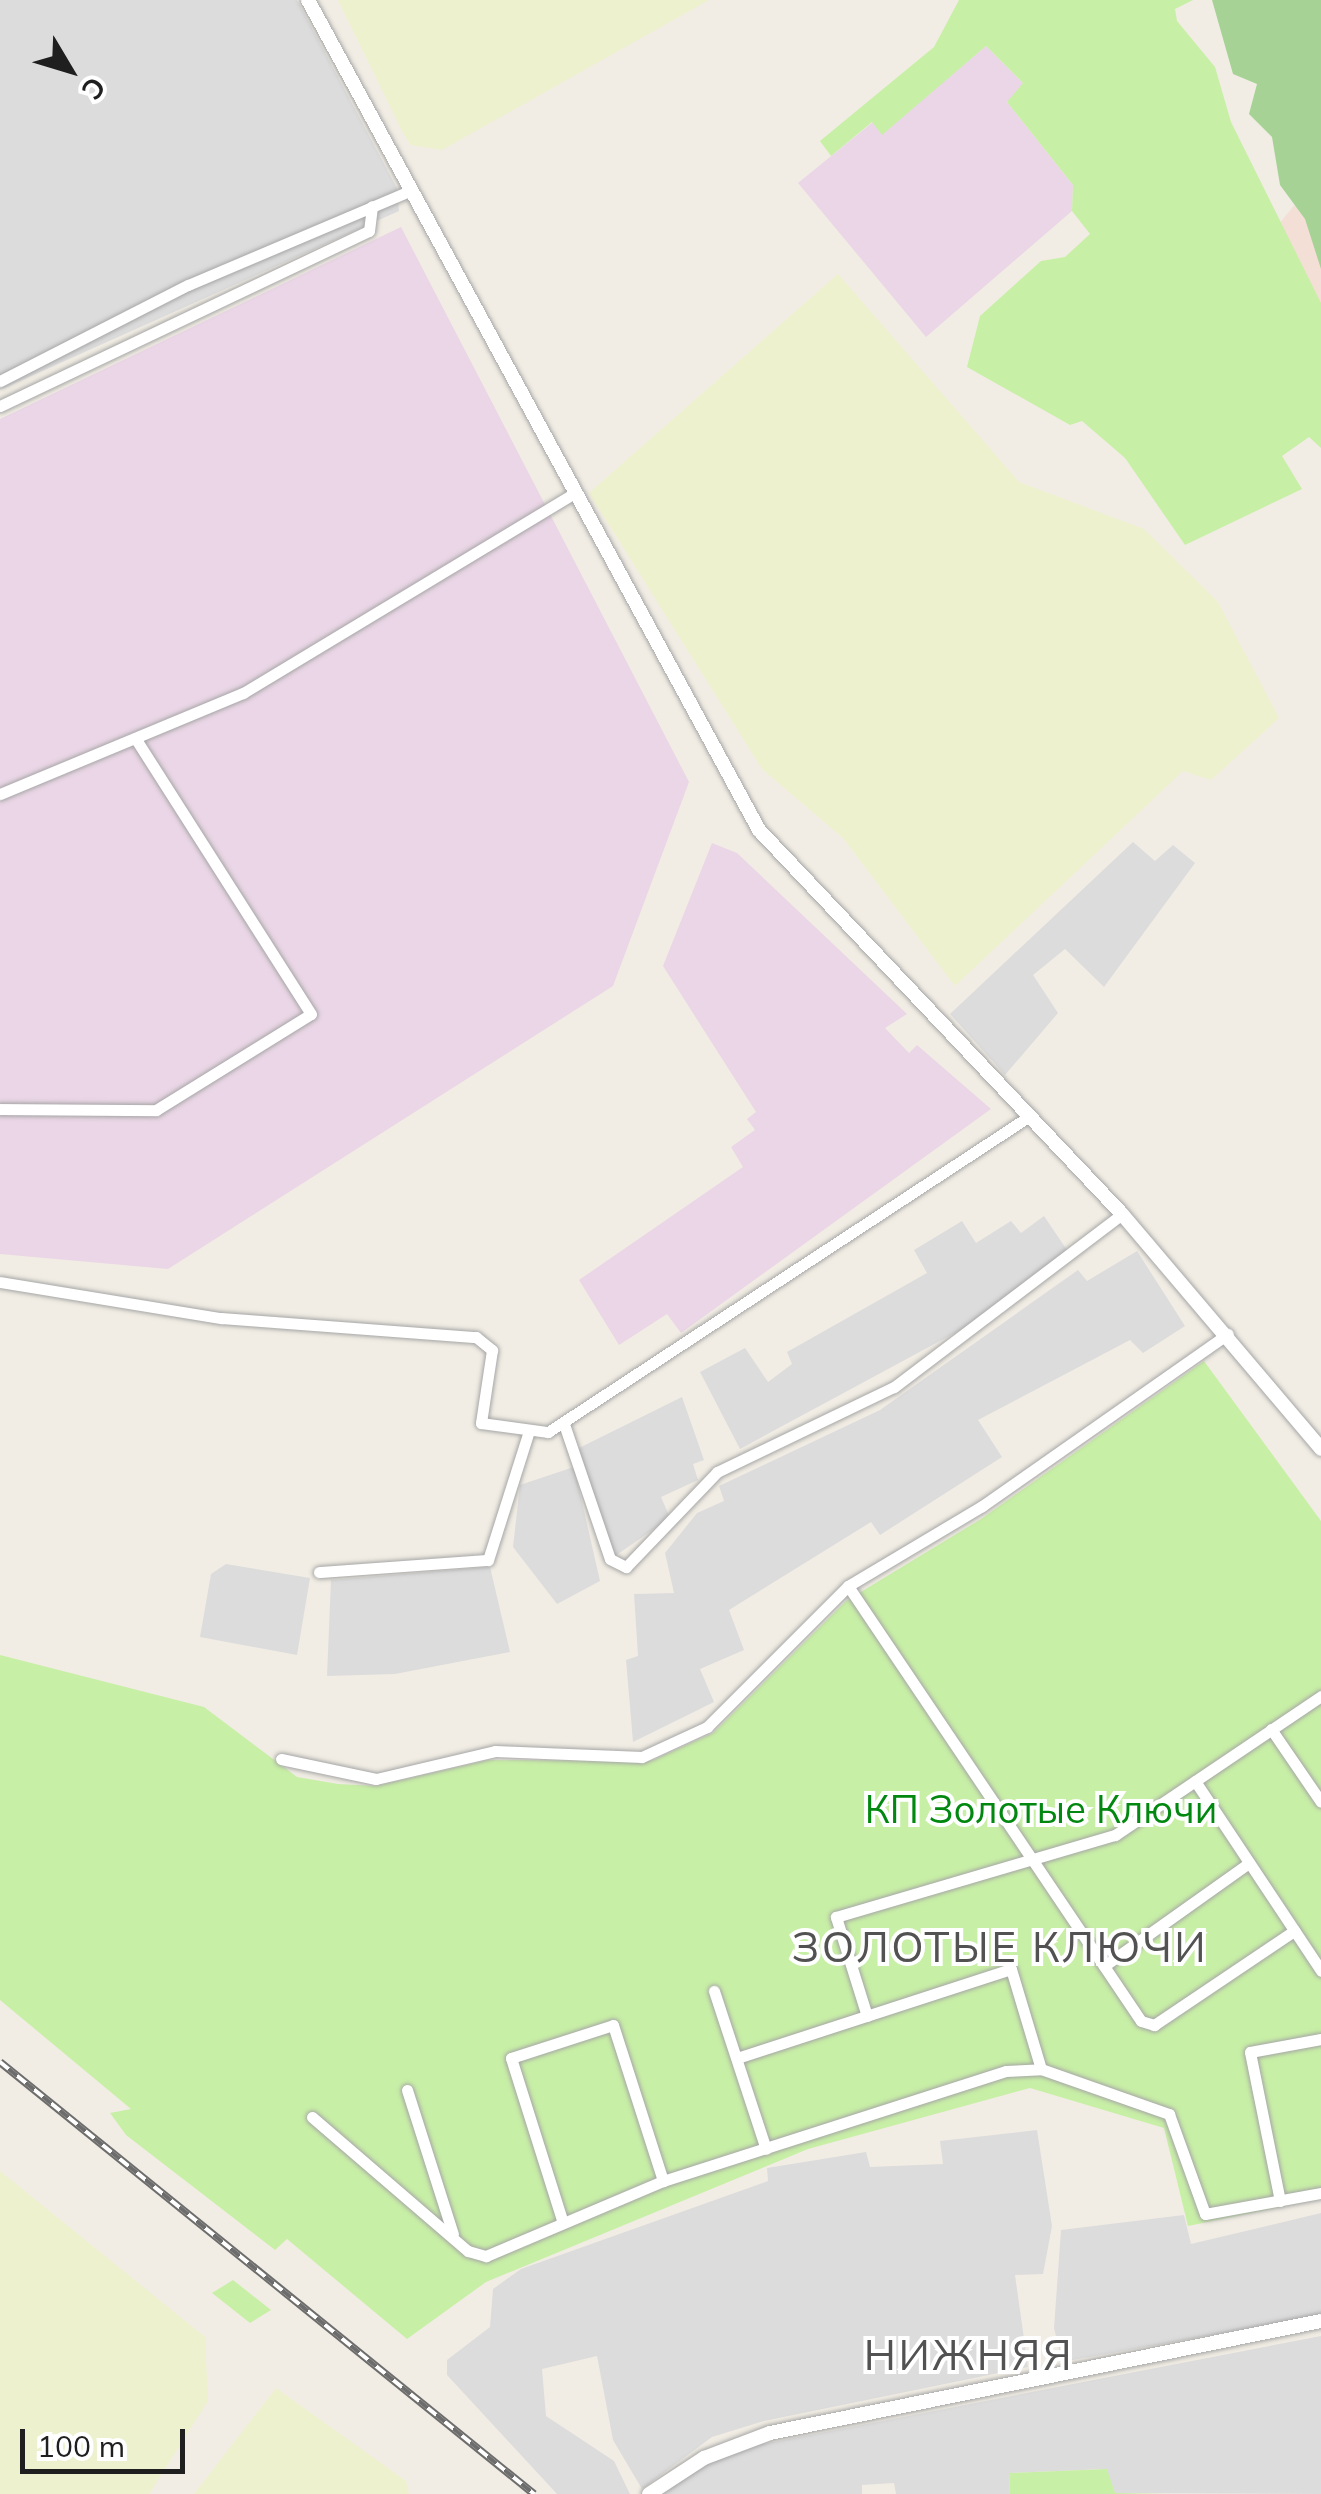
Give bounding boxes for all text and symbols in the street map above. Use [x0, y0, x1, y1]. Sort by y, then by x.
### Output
north arrow [20, 20, 120, 120]
text: С [74, 70, 114, 107]
park label: КП Золотые Ключи [865, 1787, 1217, 1833]
district label: ЗОЛОТЫЕ КЛЮЧИ [792, 1922, 1208, 1972]
district label: НИЖНЯЯ [864, 2330, 1074, 2380]
scale bar [25, 2409, 190, 2471]
text: 100 m [37, 2427, 125, 2465]

